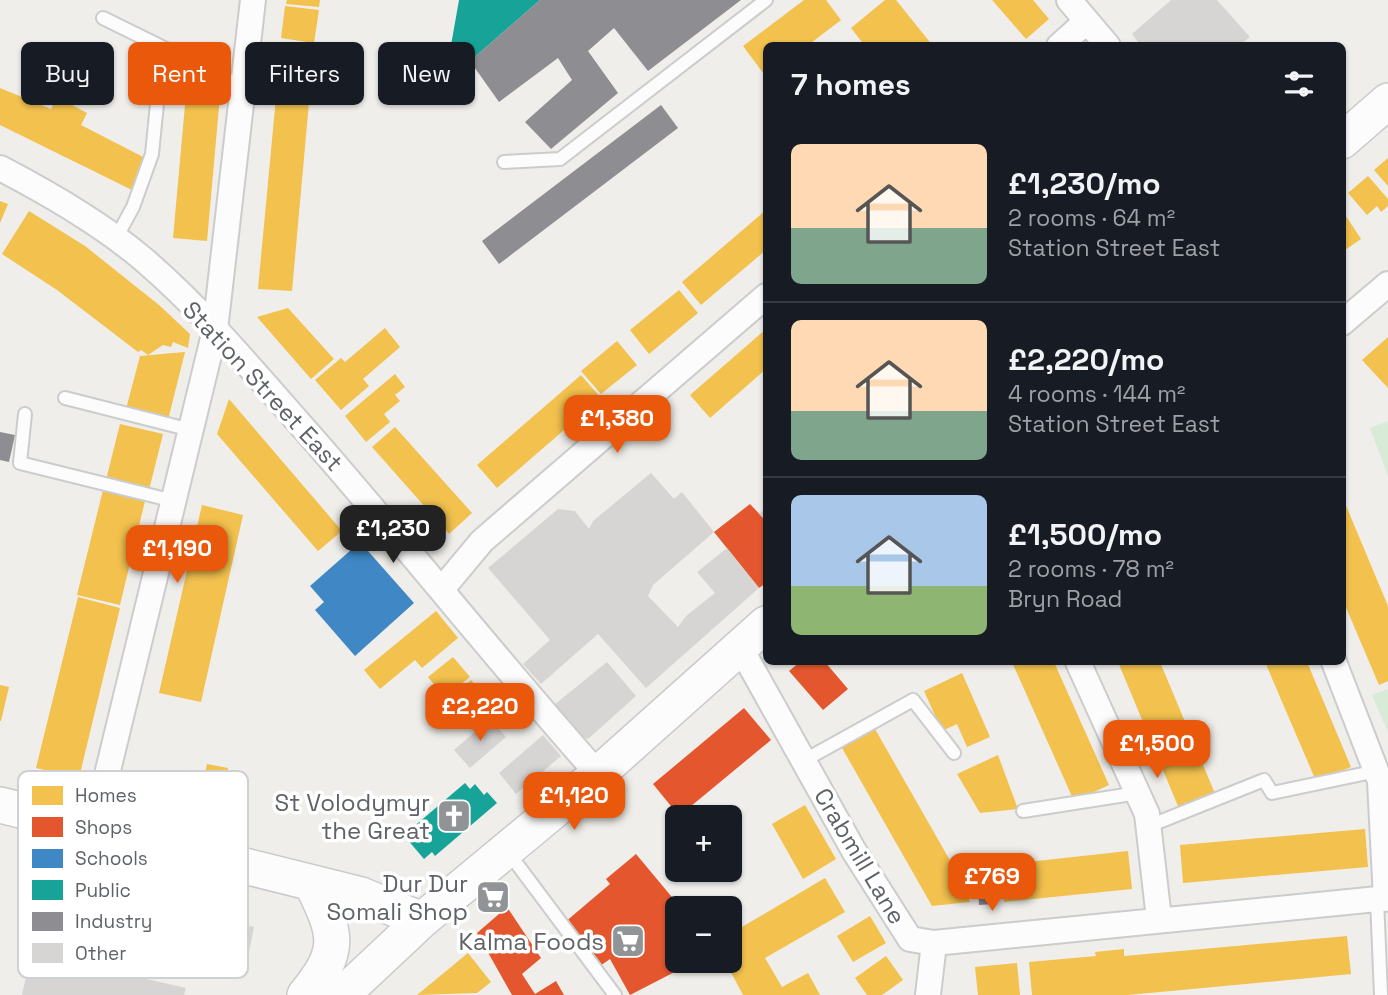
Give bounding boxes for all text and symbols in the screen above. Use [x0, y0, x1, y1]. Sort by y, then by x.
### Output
chip: Buy [21, 42, 114, 105]
chip: Rent [128, 42, 231, 105]
chip: Filters [245, 42, 364, 105]
chip: New [378, 42, 475, 105]
text: 7 homes [791, 65, 911, 104]
icon: filters [1280, 65, 1318, 103]
text: £1,230/mo [1008, 164, 1161, 203]
icon: home [847, 172, 931, 256]
text: 2 rooms · 64 m² [1008, 203, 1175, 233]
text: Station Street East [1008, 233, 1220, 263]
street label: Station Street East [176, 294, 350, 478]
text: £2,220/mo [1008, 340, 1164, 379]
icon: home [847, 348, 931, 432]
text: 4 rooms · 144 m² [1008, 379, 1185, 409]
pin: £1,380 [560, 396, 674, 455]
text: £1,380 [580, 403, 654, 433]
text: Station Street East [1008, 409, 1220, 439]
pin: £1,230 [336, 505, 450, 565]
text: £1,230 [356, 513, 430, 543]
text: £1,500/mo [1008, 515, 1162, 554]
icon: home [847, 523, 931, 607]
pin: £1,190 [120, 526, 234, 585]
text: £1,190 [142, 533, 212, 563]
text: 2 rooms · 78 m² [1008, 554, 1174, 584]
text: Bryn Road [1008, 584, 1122, 614]
pin: £2,220 [423, 684, 537, 743]
text: £2,220 [441, 691, 519, 721]
pin: £1,500 [1100, 720, 1214, 780]
text: £1,500 [1119, 728, 1195, 758]
legend [18, 771, 248, 978]
pin: £1,120 [517, 772, 631, 832]
text: £1,120 [539, 780, 609, 810]
street label: Crabmill Lane [807, 782, 913, 930]
text: Homes [75, 783, 137, 808]
place label: St Volodymyr the Great [275, 787, 430, 846]
church icon: St Volodymyr the Great [435, 797, 473, 835]
map controls [665, 805, 742, 973]
button: + [665, 805, 742, 882]
text: Shops [75, 815, 132, 840]
text: Schools [75, 846, 148, 871]
pin: £769 [951, 853, 1033, 913]
text: £769 [964, 861, 1020, 891]
place label: Dur Dur Somali Shop [326, 868, 468, 927]
text: Public [75, 878, 131, 903]
supermarket icon: Dur Dur Somali Shop [474, 878, 512, 916]
button: − [665, 896, 742, 973]
text: Industry [75, 909, 152, 934]
supermarket icon: Kalma Foods [609, 922, 647, 960]
place label: Kalma Foods [458, 926, 604, 957]
text: Other [75, 941, 127, 966]

